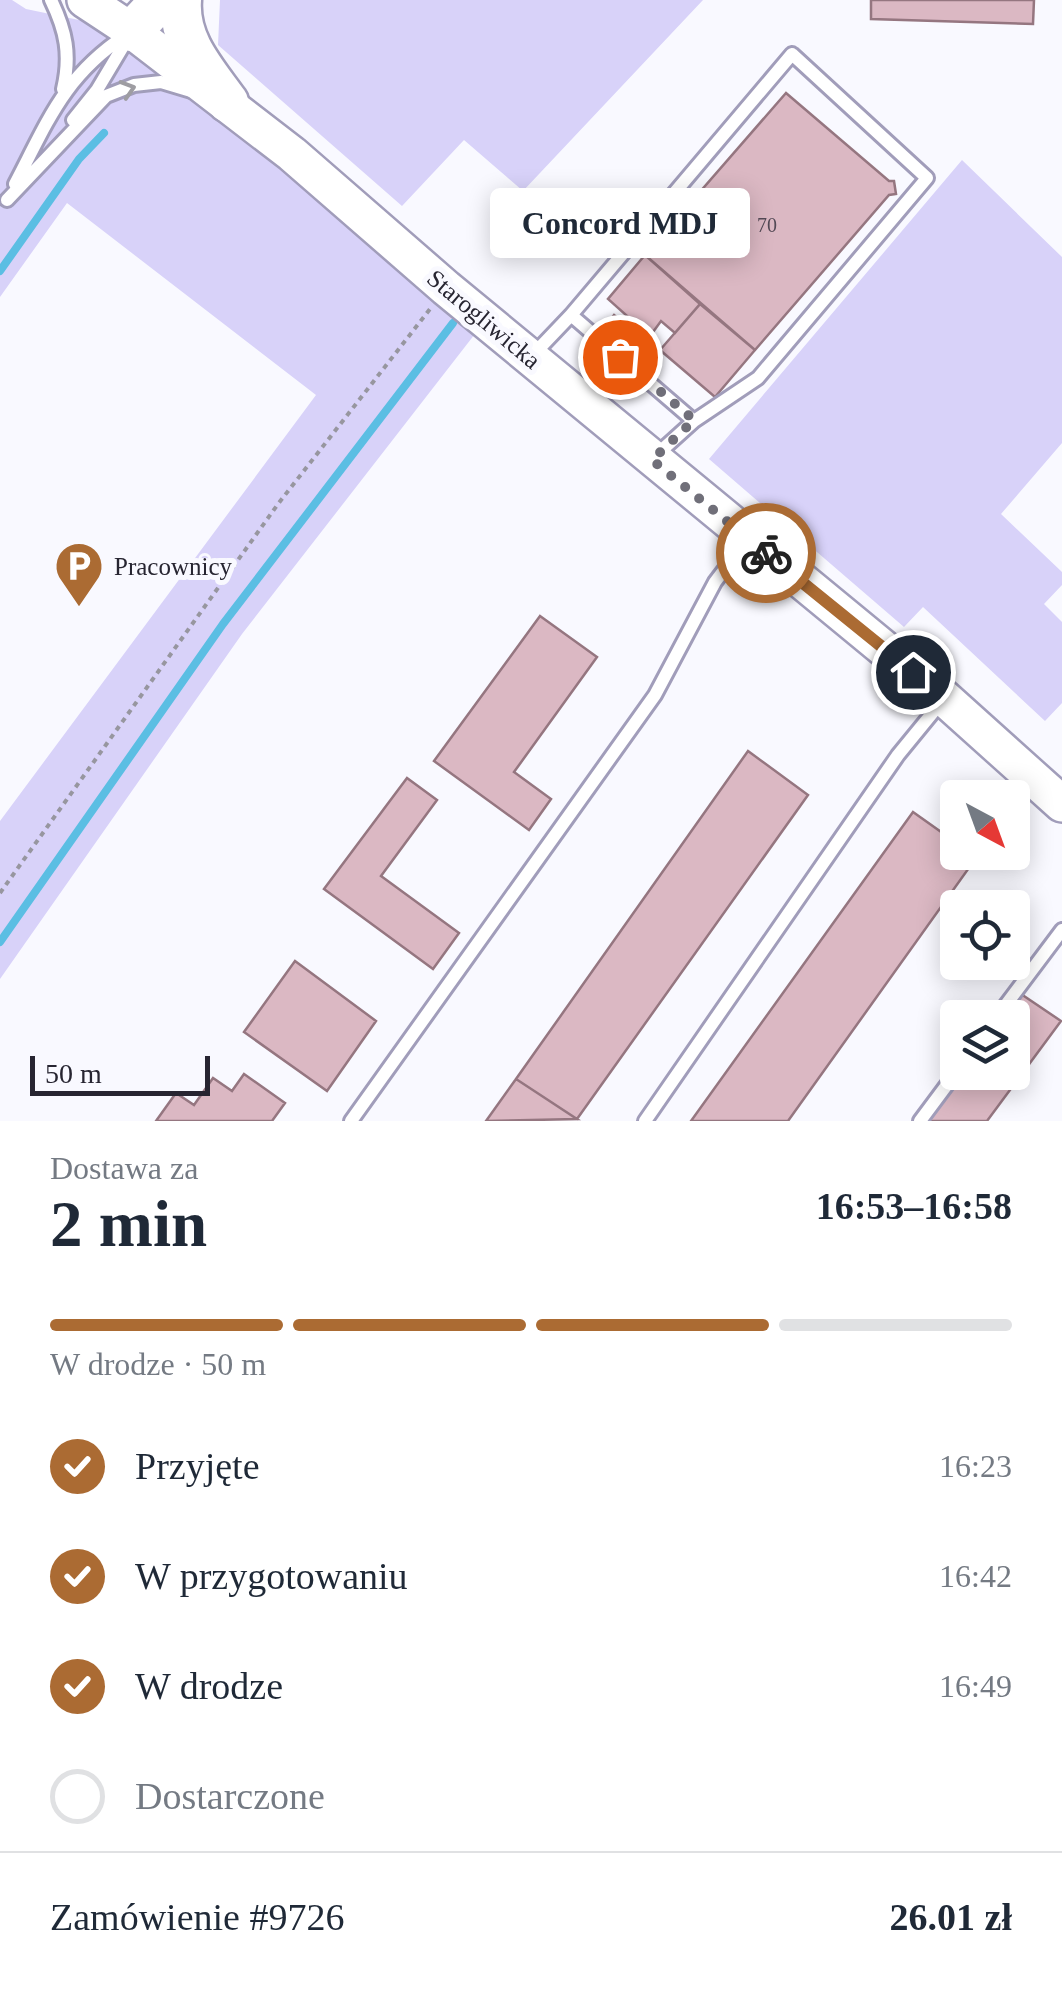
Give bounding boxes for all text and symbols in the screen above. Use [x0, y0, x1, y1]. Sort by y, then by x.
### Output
one-way arrow [119, 80, 136, 100]
callout: Concord MDJ [490, 187, 750, 257]
text: Concord MDJ [522, 205, 718, 241]
house number: 70 [757, 214, 777, 236]
street label: Starogliwicka [422, 264, 546, 374]
pin [578, 315, 663, 400]
icon: bag [593, 330, 648, 385]
courier [716, 503, 816, 603]
icon: bike [739, 526, 794, 581]
parking icon: Pracownicy [53, 540, 105, 608]
place label: Pracownicy [114, 553, 233, 580]
pin [871, 630, 956, 715]
icon: home [886, 645, 941, 700]
north arrow [940, 780, 1030, 870]
map controls [940, 780, 1030, 1090]
button: locate [940, 890, 1030, 980]
button: layers [940, 1000, 1030, 1090]
scale bar [30, 1051, 210, 1096]
text: 50 m [45, 1058, 102, 1089]
text: Dostawa za [50, 1150, 198, 1186]
text: 16:53–16:58 [816, 1185, 1012, 1227]
text: 2 min [50, 1188, 207, 1260]
text: W drodze · 50 m [50, 1346, 266, 1382]
icon: check [50, 1439, 105, 1494]
text: Przyjęte [135, 1445, 260, 1487]
text: 16:23 [939, 1448, 1012, 1484]
icon: check [50, 1549, 105, 1604]
text: W przygotowaniu [135, 1555, 408, 1597]
text: 16:42 [939, 1558, 1012, 1594]
icon: check [50, 1659, 105, 1714]
text: W drodze [135, 1665, 283, 1707]
text: 16:49 [939, 1668, 1012, 1704]
text: Dostarczone [135, 1775, 325, 1817]
text: Zamówienie #9726 [50, 1896, 344, 1938]
text: 26.01 zł [890, 1896, 1012, 1938]

